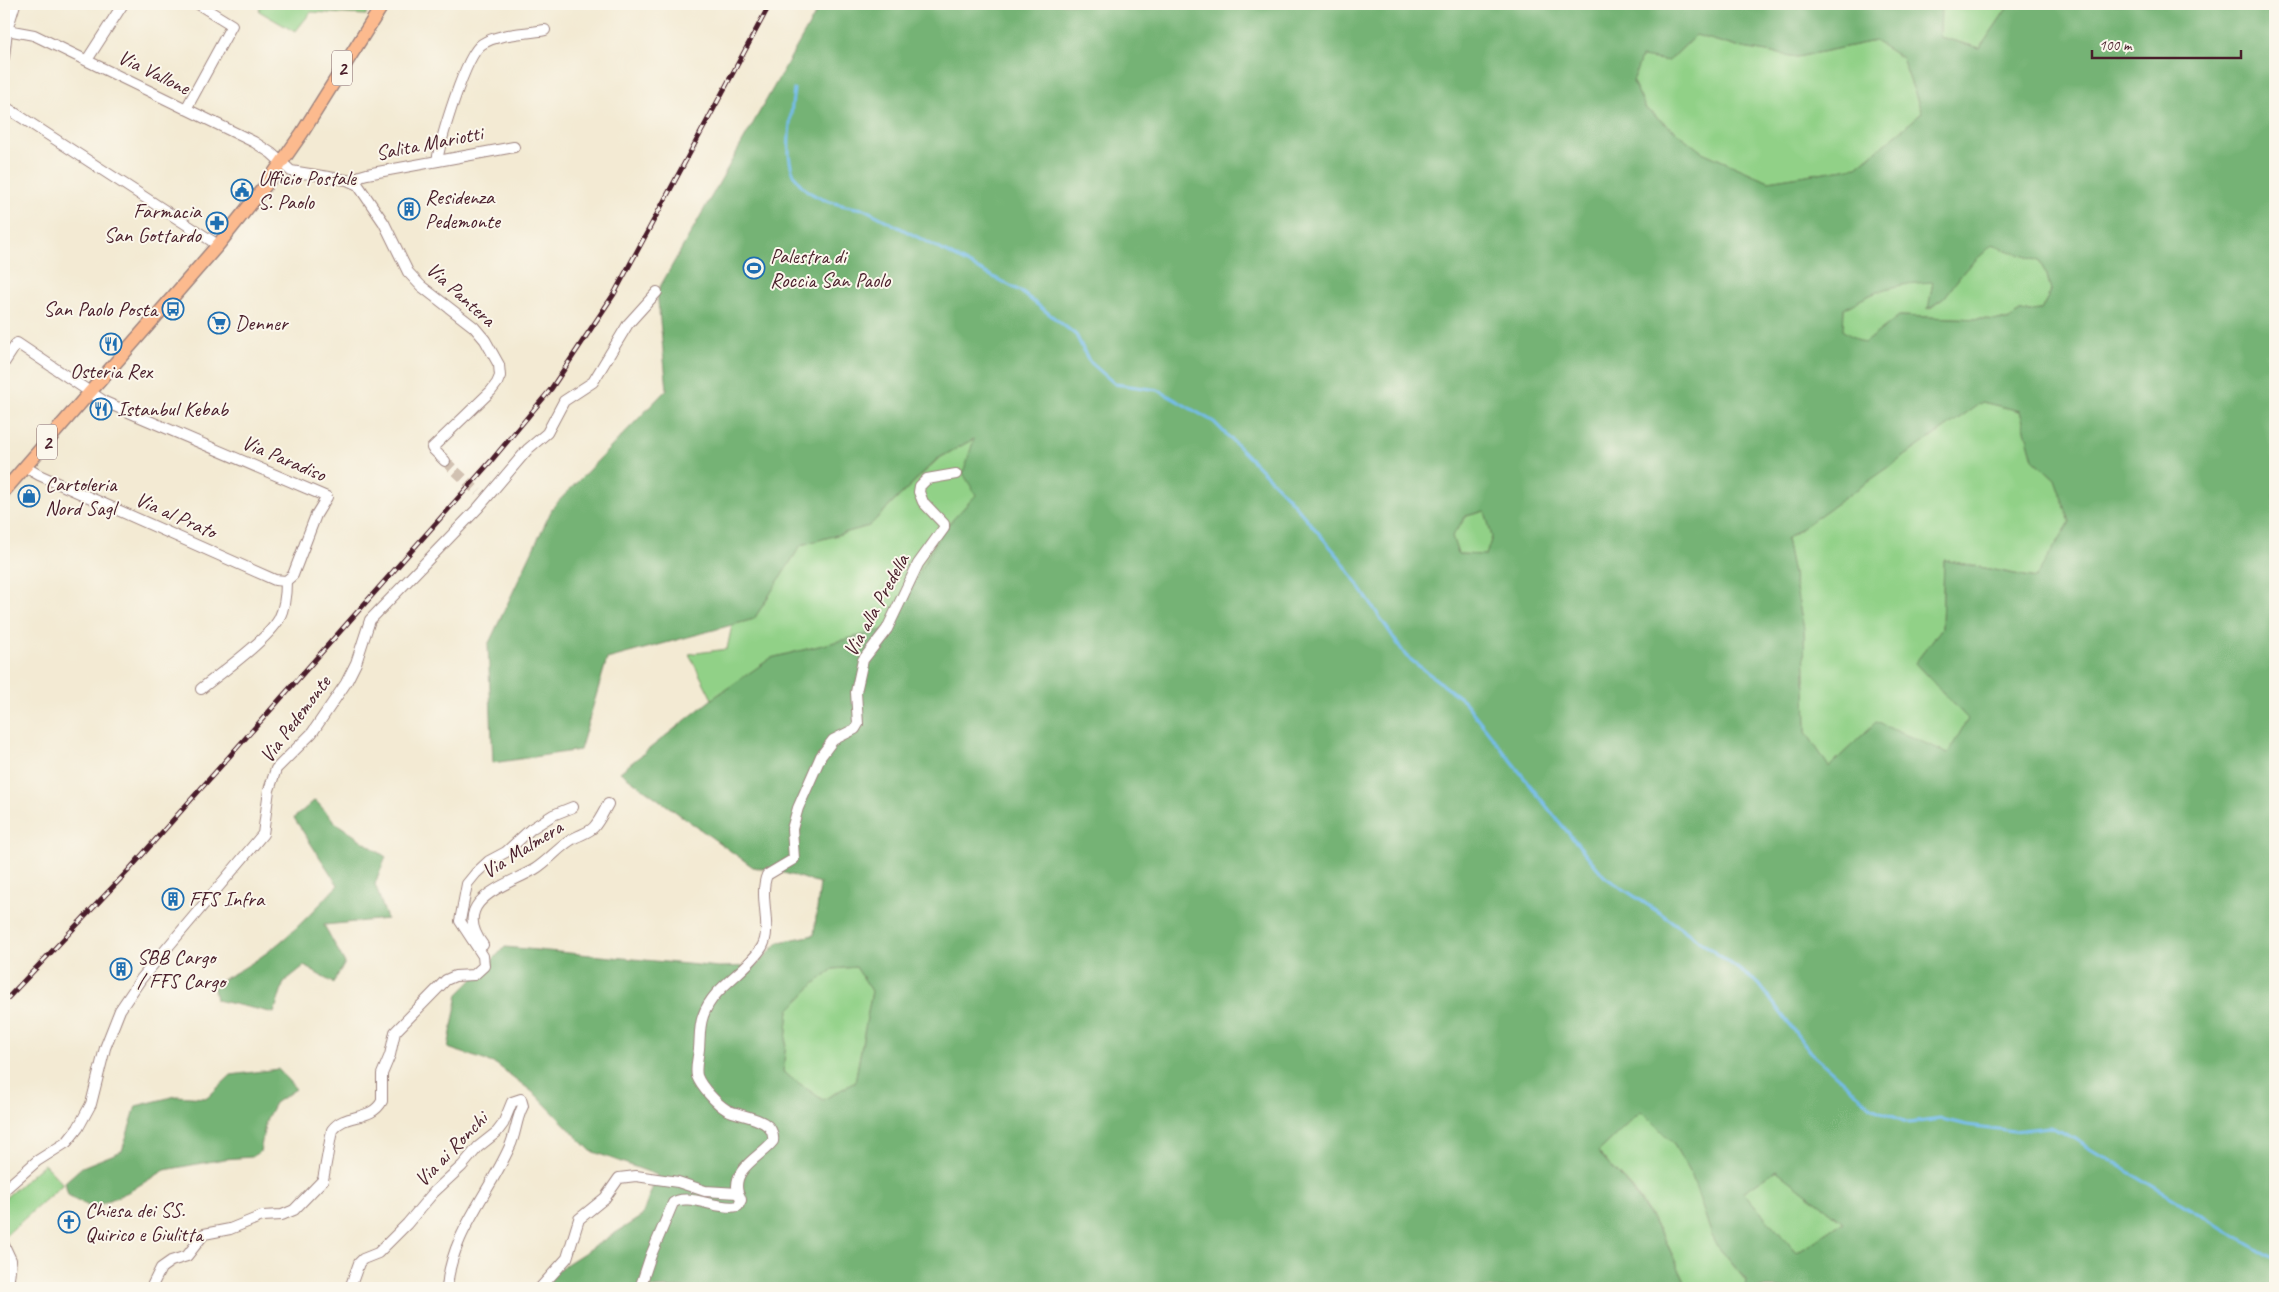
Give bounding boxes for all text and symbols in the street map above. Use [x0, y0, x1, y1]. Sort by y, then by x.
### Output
scale bar [2092, 28, 2240, 60]
text: 100 m [2099, 36, 2133, 55]
street label: Via Vallone [114, 44, 195, 101]
road number: 2 [332, 50, 352, 86]
street label: Salita Mariotti [373, 119, 488, 166]
place label: Ufficio Postale S. Paolo [258, 165, 357, 215]
public building icon: Ufficio Postale S. Paolo [230, 178, 254, 202]
place label: Residenza Pedemonte [425, 184, 502, 234]
building icon: Residenza Pedemonte [397, 197, 421, 221]
place label: Farmacia San Gottardo [104, 198, 203, 248]
pharmacy icon: Farmacia San Gottardo [205, 211, 229, 235]
place label: Palestra di Roccia San Paolo [770, 243, 892, 293]
street label: Via Pantera [421, 256, 502, 333]
sports icon: Palestra di Roccia San Paolo [742, 256, 766, 280]
place label: San Paolo Posta [43, 296, 159, 322]
bus stop icon: San Paolo Posta [161, 297, 185, 321]
place label: Denner [235, 310, 289, 336]
supermarket icon: Denner [207, 311, 231, 335]
restaurant icon: Osteria Rex [99, 332, 123, 356]
place label: Osteria Rex [70, 358, 154, 384]
place label: Istanbul Kebab [117, 396, 230, 422]
restaurant icon: Istanbul Kebab [89, 397, 113, 421]
road number: 2 [37, 424, 57, 460]
street label: Via Paradiso [238, 429, 331, 488]
place label: Cartoleria Nord Sagl [45, 471, 119, 521]
shop icon: Cartoleria Nord Sagl [17, 484, 41, 508]
street label: Via al Prato [132, 486, 223, 545]
street label: Via alla Predella [837, 548, 916, 661]
street label: Via Pedemonte [254, 669, 337, 768]
street label: Via Malmera [477, 813, 569, 884]
place label: FFS Infra [189, 886, 266, 912]
building icon: FFS Infra [161, 887, 185, 911]
place label: SBB Cargo / FFS Cargo [137, 944, 228, 994]
building icon: SBB Cargo / FFS Cargo [109, 957, 133, 981]
street label: Via ai Ronchi [409, 1104, 495, 1192]
place label: Chiesa dei SS. Quirico e Giulitta [85, 1197, 205, 1247]
church icon: Chiesa dei SS. Quirico e Giulitta [57, 1210, 81, 1234]

